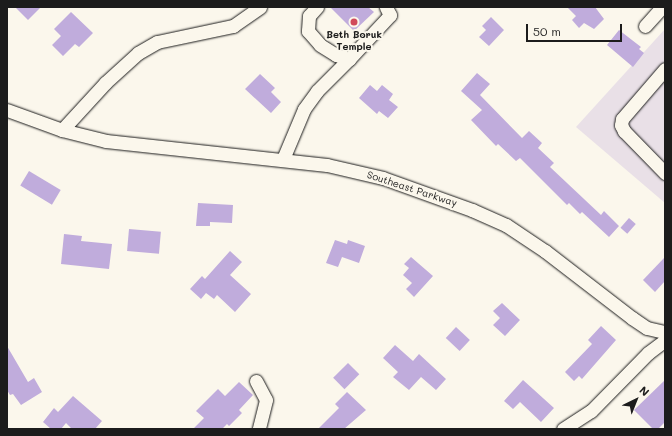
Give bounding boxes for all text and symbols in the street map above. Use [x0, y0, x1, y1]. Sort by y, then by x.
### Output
scale bar [528, 16, 624, 42]
marker: Beth Boruk Temple [349, 17, 359, 27]
text: 50 m [533, 23, 561, 39]
place label: Beth Boruk Temple [326, 28, 382, 52]
street label: Southeast Parkway [366, 169, 458, 209]
north arrow [616, 380, 656, 420]
text: N [636, 383, 653, 399]

